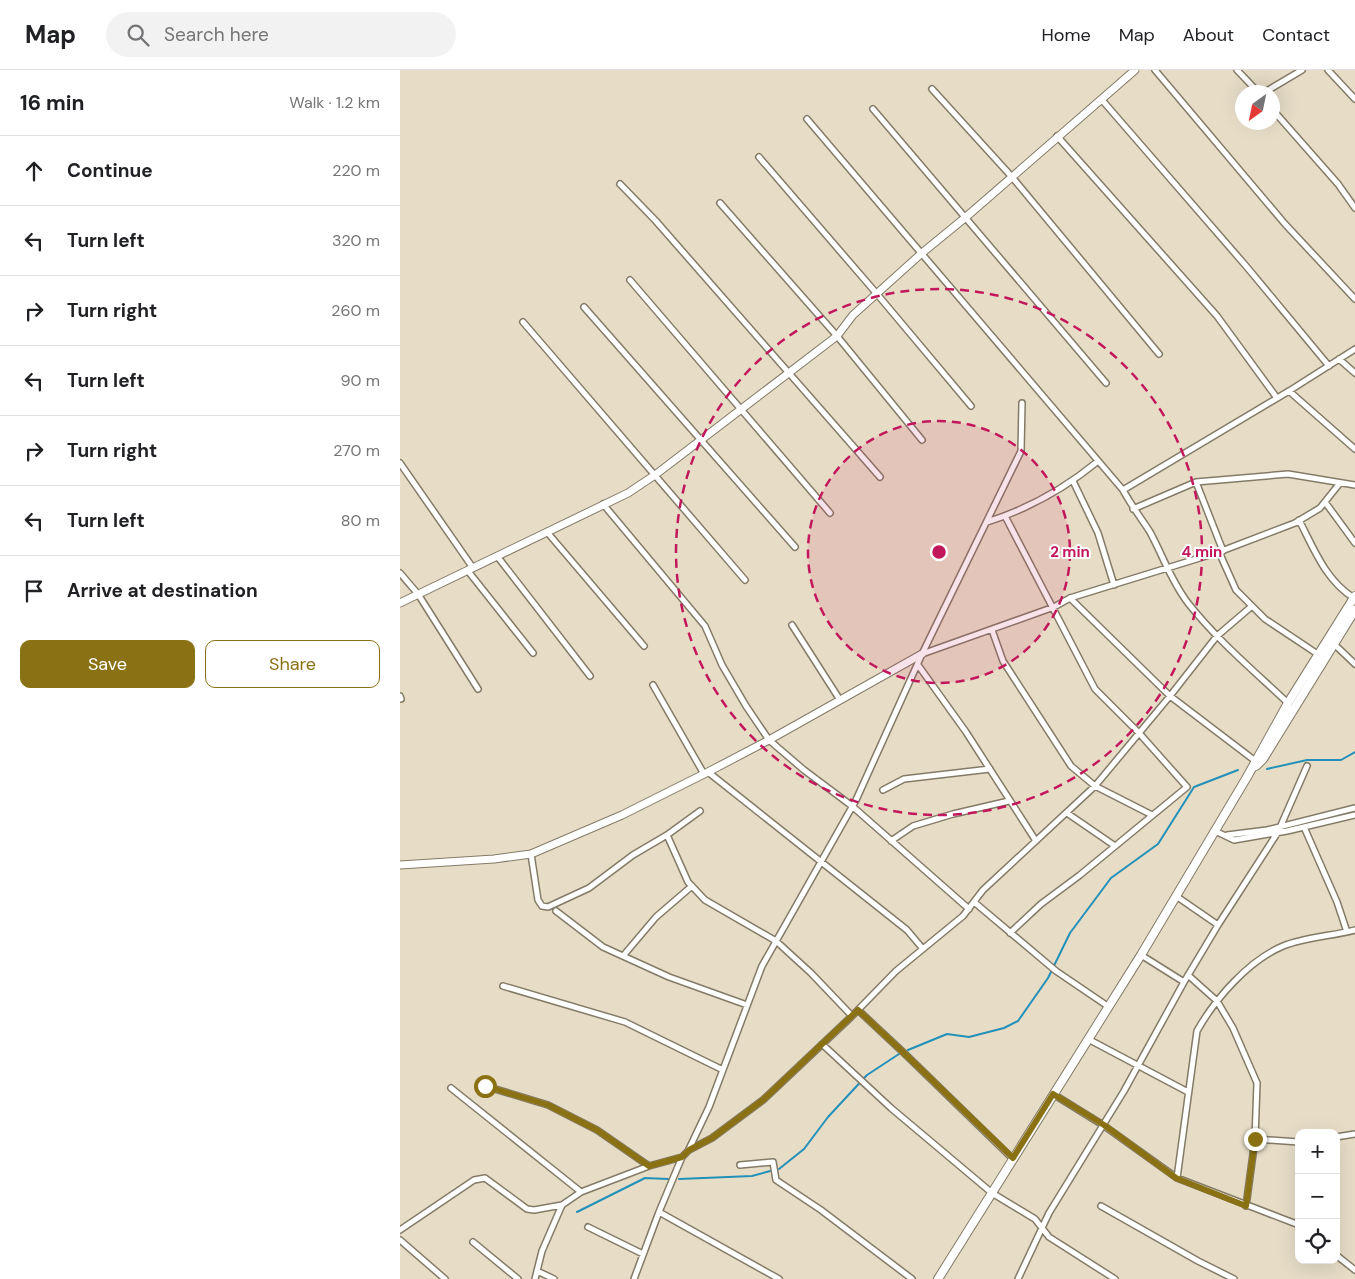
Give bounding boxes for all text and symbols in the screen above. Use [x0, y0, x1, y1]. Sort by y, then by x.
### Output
search box [106, 12, 456, 57]
text: Map [25, 19, 76, 50]
icon: search [124, 21, 152, 49]
text: Search here [164, 22, 269, 47]
text: Home [1041, 23, 1091, 47]
text: Map [1119, 23, 1155, 47]
text: About [1183, 23, 1234, 47]
text: Contact [1262, 23, 1330, 47]
north arrow [1235, 85, 1280, 130]
text: 16 min [20, 89, 84, 117]
text: Walk · 1.2 km [289, 92, 380, 113]
icon: ahead [20, 157, 48, 185]
text: Continue [67, 158, 153, 183]
text: 220 m [332, 160, 380, 181]
icon: left [20, 227, 48, 255]
text: Turn left [67, 228, 145, 253]
text: 320 m [332, 230, 380, 251]
icon: right [20, 297, 48, 325]
text: Turn right [67, 298, 157, 323]
text: 260 m [331, 300, 380, 321]
icon: left [20, 367, 48, 395]
text: Turn left [67, 368, 145, 393]
text: 90 m [340, 370, 380, 391]
icon: right [20, 437, 48, 465]
text: Turn right [67, 438, 157, 463]
text: 270 m [333, 440, 380, 461]
icon: left [20, 507, 48, 535]
text: Turn left [67, 508, 145, 533]
text: 80 m [341, 510, 380, 531]
text: 2 min [1050, 542, 1090, 562]
text: 4 min [1182, 542, 1222, 562]
centre of rings [930, 543, 948, 561]
icon: arrive [20, 577, 48, 605]
text: Arrive at destination [67, 578, 258, 603]
button: Save [20, 640, 195, 688]
button: Share [205, 640, 380, 688]
route start [474, 1075, 497, 1098]
route end [1244, 1128, 1267, 1151]
map controls [1295, 1129, 1340, 1264]
button: + [1295, 1129, 1340, 1174]
button: − [1295, 1174, 1340, 1219]
button: locate [1295, 1219, 1340, 1264]

